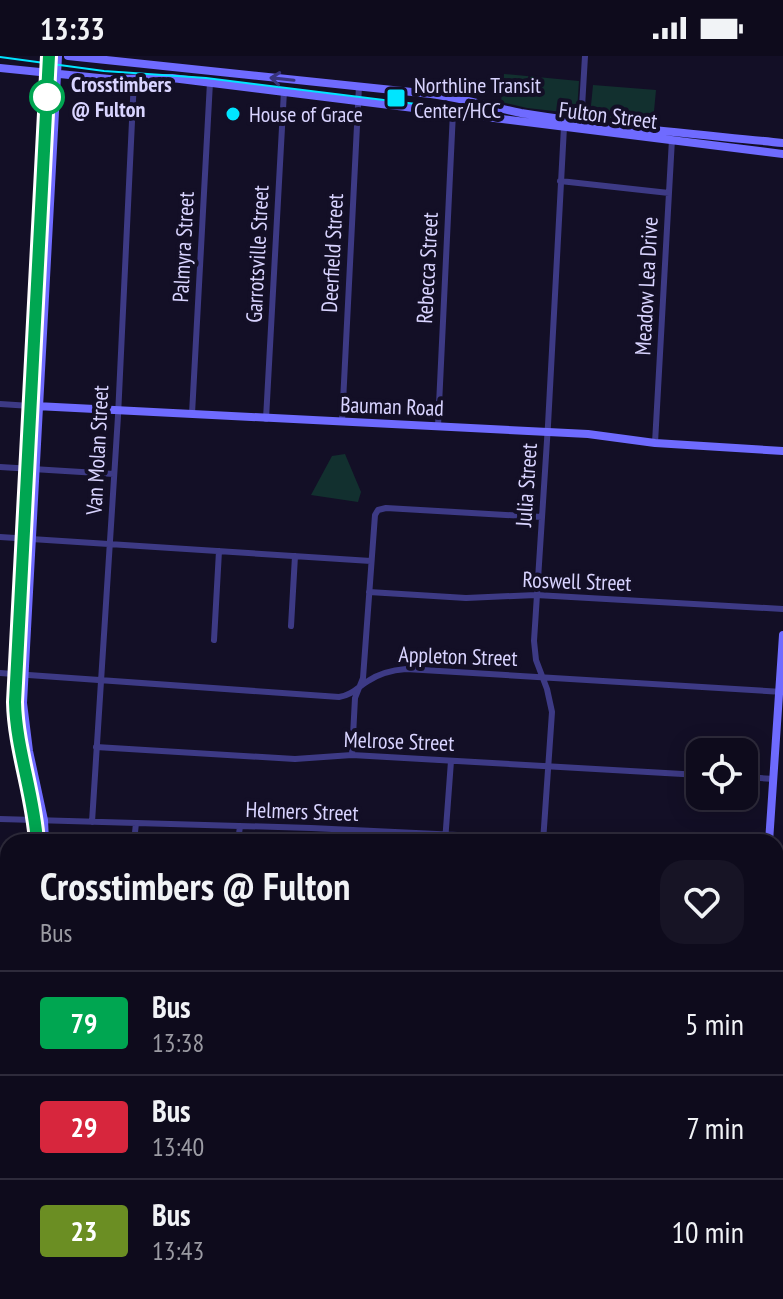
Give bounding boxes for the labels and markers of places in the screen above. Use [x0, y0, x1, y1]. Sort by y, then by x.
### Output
place label: Crosstimbers @ Fulton [71, 70, 172, 123]
place label: Northline Transit Center/HCC [414, 71, 541, 124]
marker: Crosstimbers @ Fulton [30, 80, 64, 114]
marker: Northline Transit Center/HCC [385, 87, 407, 109]
place label: House of Grace [249, 100, 363, 128]
marker: House of Grace [224, 105, 242, 123]

